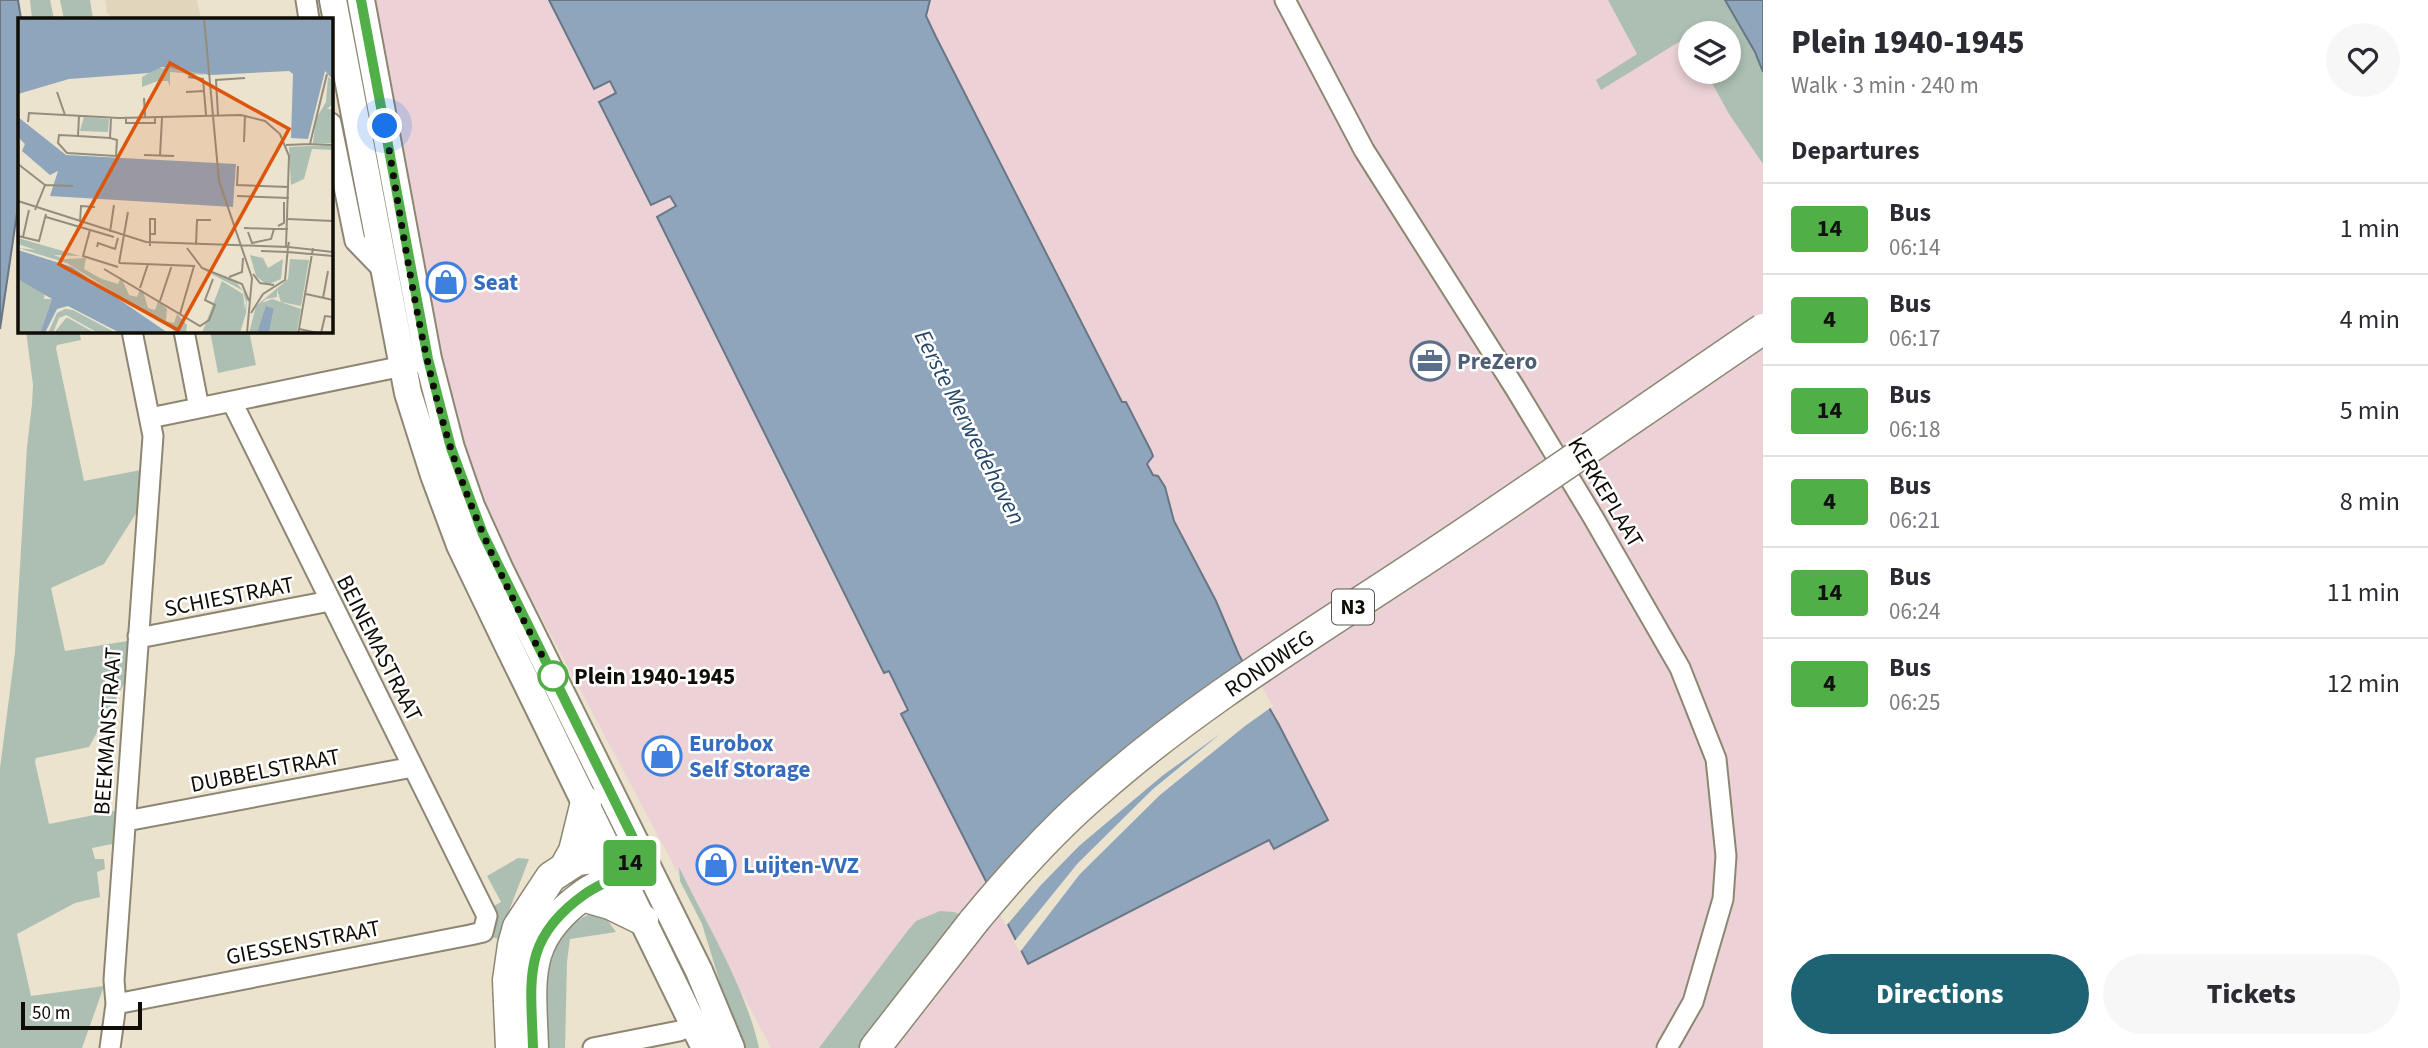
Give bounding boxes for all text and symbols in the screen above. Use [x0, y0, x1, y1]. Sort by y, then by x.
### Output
inset map [18, 18, 332, 332]
text: Plein 1940-1945 [1791, 19, 2025, 66]
map controls [1678, 21, 1741, 84]
button: layers [1678, 21, 1741, 84]
button: heart [2326, 23, 2400, 97]
text: Walk · 3 min · 240 m [1791, 69, 1979, 102]
your location [367, 108, 402, 143]
text: Departures [1791, 132, 1919, 169]
text: Bus [1889, 194, 1931, 231]
text: 1 min [2340, 210, 2400, 247]
text: 14 [1817, 211, 1842, 246]
text: 06:14 [1889, 231, 1940, 264]
shop icon: Seat [425, 261, 467, 303]
place label: Seat [473, 266, 518, 299]
text: Bus [1889, 285, 1931, 322]
text: 4 min [2340, 301, 2400, 338]
text: 4 [1823, 302, 1836, 337]
text: 06:17 [1889, 322, 1940, 355]
water label: Eerste Merwedehaven [905, 324, 1034, 531]
office icon: PreZero [1409, 340, 1451, 382]
place label: PreZero [1457, 345, 1537, 378]
text: Bus [1889, 376, 1931, 413]
text: 5 min [2340, 392, 2400, 429]
text: 14 [1817, 393, 1842, 428]
text: 06:18 [1889, 413, 1940, 446]
street label: KERKEPLAAT [1559, 431, 1652, 554]
text: Bus [1889, 467, 1931, 504]
text: 8 min [2340, 483, 2400, 520]
text: 4 [1823, 484, 1836, 519]
text: 06:21 [1889, 504, 1940, 537]
text: Bus [1889, 558, 1931, 595]
street label: SCHIESTRAAT [161, 568, 297, 625]
street label: BEINEMASTRAAT [328, 569, 431, 727]
text: 11 min [2327, 574, 2400, 611]
text: 14 [1817, 575, 1842, 610]
road number: N3 [1332, 590, 1374, 624]
text: 06:24 [1889, 595, 1940, 628]
street label: RONDWEG [1218, 621, 1321, 706]
street label: BEEKMANSTRAAT [85, 646, 130, 816]
text: Bus [1889, 649, 1931, 686]
place label: Plein 1940-1945 [574, 660, 735, 693]
marker: Plein 1940-1945 [538, 661, 568, 691]
text: 12 min [2327, 665, 2400, 702]
text: 4 [1823, 666, 1836, 701]
text: 06:25 [1889, 686, 1940, 719]
place label: Eurobox Self Storage [689, 727, 811, 786]
shop icon: Eurobox Self Storage [641, 735, 683, 777]
street label: DUBBELSTRAAT [187, 740, 343, 801]
line badge: 14 [598, 840, 662, 886]
shop icon: Luijten-VVZ [695, 844, 737, 886]
text: 14 [617, 845, 643, 880]
place label: Luijten-VVZ [743, 849, 859, 882]
street label: GIESSENSTRAAT [223, 911, 383, 974]
button: Directions [1791, 954, 2089, 1034]
button: Tickets [2103, 954, 2400, 1034]
scale bar [21, 999, 142, 1031]
text: 50 m [32, 1000, 70, 1027]

